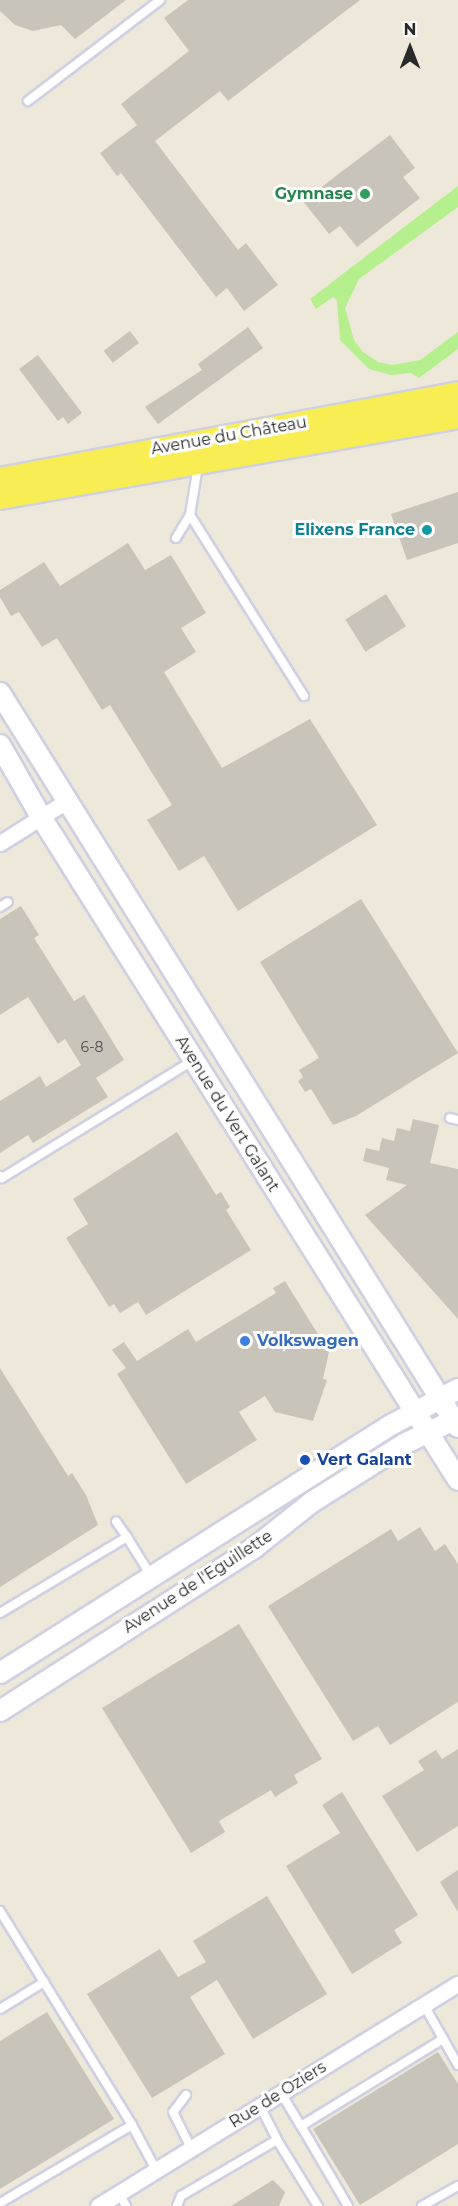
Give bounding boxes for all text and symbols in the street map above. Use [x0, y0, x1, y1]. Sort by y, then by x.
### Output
north arrow [380, 18, 440, 78]
text: N [404, 20, 416, 39]
place label: Gymnase [275, 184, 353, 204]
marker: Gymnase [358, 187, 372, 201]
street label: Avenue du Château [150, 413, 308, 459]
place label: Elixens France [294, 520, 415, 540]
marker: Elixens France [420, 523, 434, 537]
street label: Avenue du Vert Galant [171, 1032, 283, 1196]
house number: 6-8 [81, 1039, 103, 1055]
place label: Volkswagen [257, 1331, 359, 1351]
marker: Volkswagen [238, 1334, 252, 1348]
place label: Vert Galant [317, 1450, 412, 1470]
marker: Vert Galant [298, 1453, 312, 1467]
street label: Avenue de l'Eguillette [120, 1527, 276, 1637]
street label: Rue de Oziers [226, 2058, 330, 2132]

